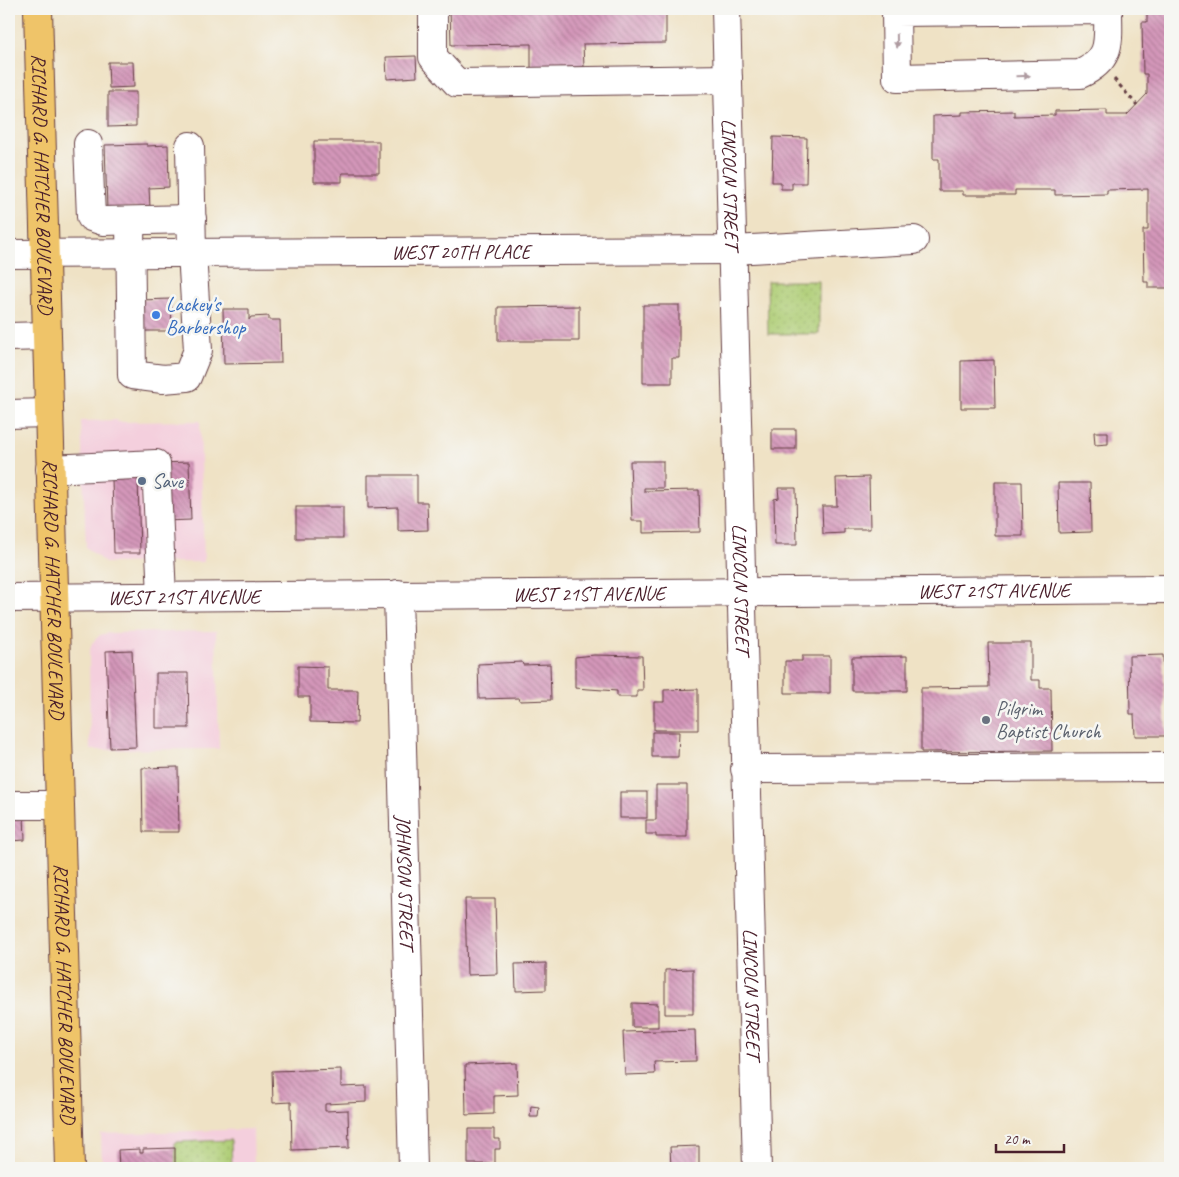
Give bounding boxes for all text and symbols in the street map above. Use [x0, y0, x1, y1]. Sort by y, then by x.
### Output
one-way arrow [893, 34, 901, 50]
street label: RICHARD G. HATCHER BOULEVARD [27, 54, 59, 316]
one-way arrow [1015, 72, 1031, 80]
street label: LINCOLN STREET [716, 119, 745, 254]
street label: WEST 20TH PLACE [391, 239, 534, 264]
place label: Lackey's Barbershop [166, 292, 247, 340]
marker: Lackey's Barbershop [150, 309, 162, 321]
street label: RICHARD G. HATCHER BOULEVARD [38, 458, 70, 721]
place label: Save [152, 469, 184, 494]
marker: Save [136, 475, 148, 487]
street label: LINCOLN STREET [727, 523, 756, 659]
street label: WEST 21ST AVENUE [918, 577, 1073, 603]
street label: WEST 21ST AVENUE [513, 580, 668, 607]
street label: WEST 21ST AVENUE [108, 584, 263, 610]
place label: Pilgrim Baptist Church [996, 696, 1102, 744]
marker: Pilgrim Baptist Church [980, 714, 992, 726]
street label: JOHNSON STREET [391, 814, 420, 954]
street label: RICHARD G. HATCHER BOULEVARD [49, 863, 81, 1125]
street label: LINCOLN STREET [738, 928, 767, 1064]
scale bar [996, 1122, 1064, 1154]
text: 20 m [1004, 1130, 1031, 1149]

